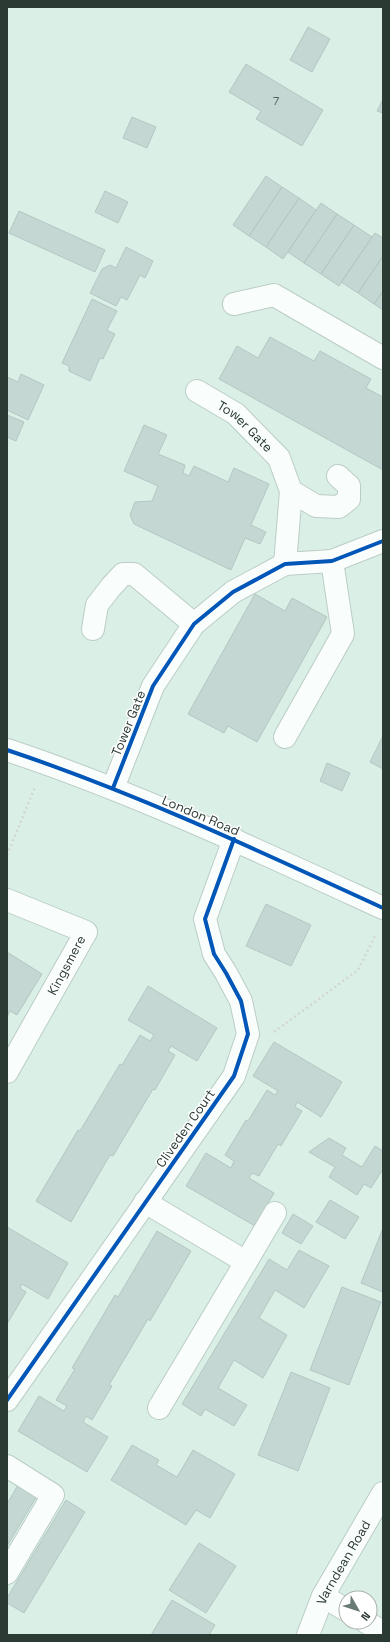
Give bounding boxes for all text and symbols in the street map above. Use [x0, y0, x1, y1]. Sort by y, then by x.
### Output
house number: 7 [273, 94, 279, 108]
street label: Tower Gate [214, 397, 276, 456]
street label: Tower Gate [108, 688, 149, 759]
street label: London Road [159, 791, 242, 839]
street label: Kingsmere [44, 932, 89, 998]
street label: Cliveden Court [152, 1086, 219, 1171]
street label: Varndean Road [313, 1517, 374, 1607]
north arrow [338, 1590, 378, 1630]
text: N [358, 1609, 374, 1624]

